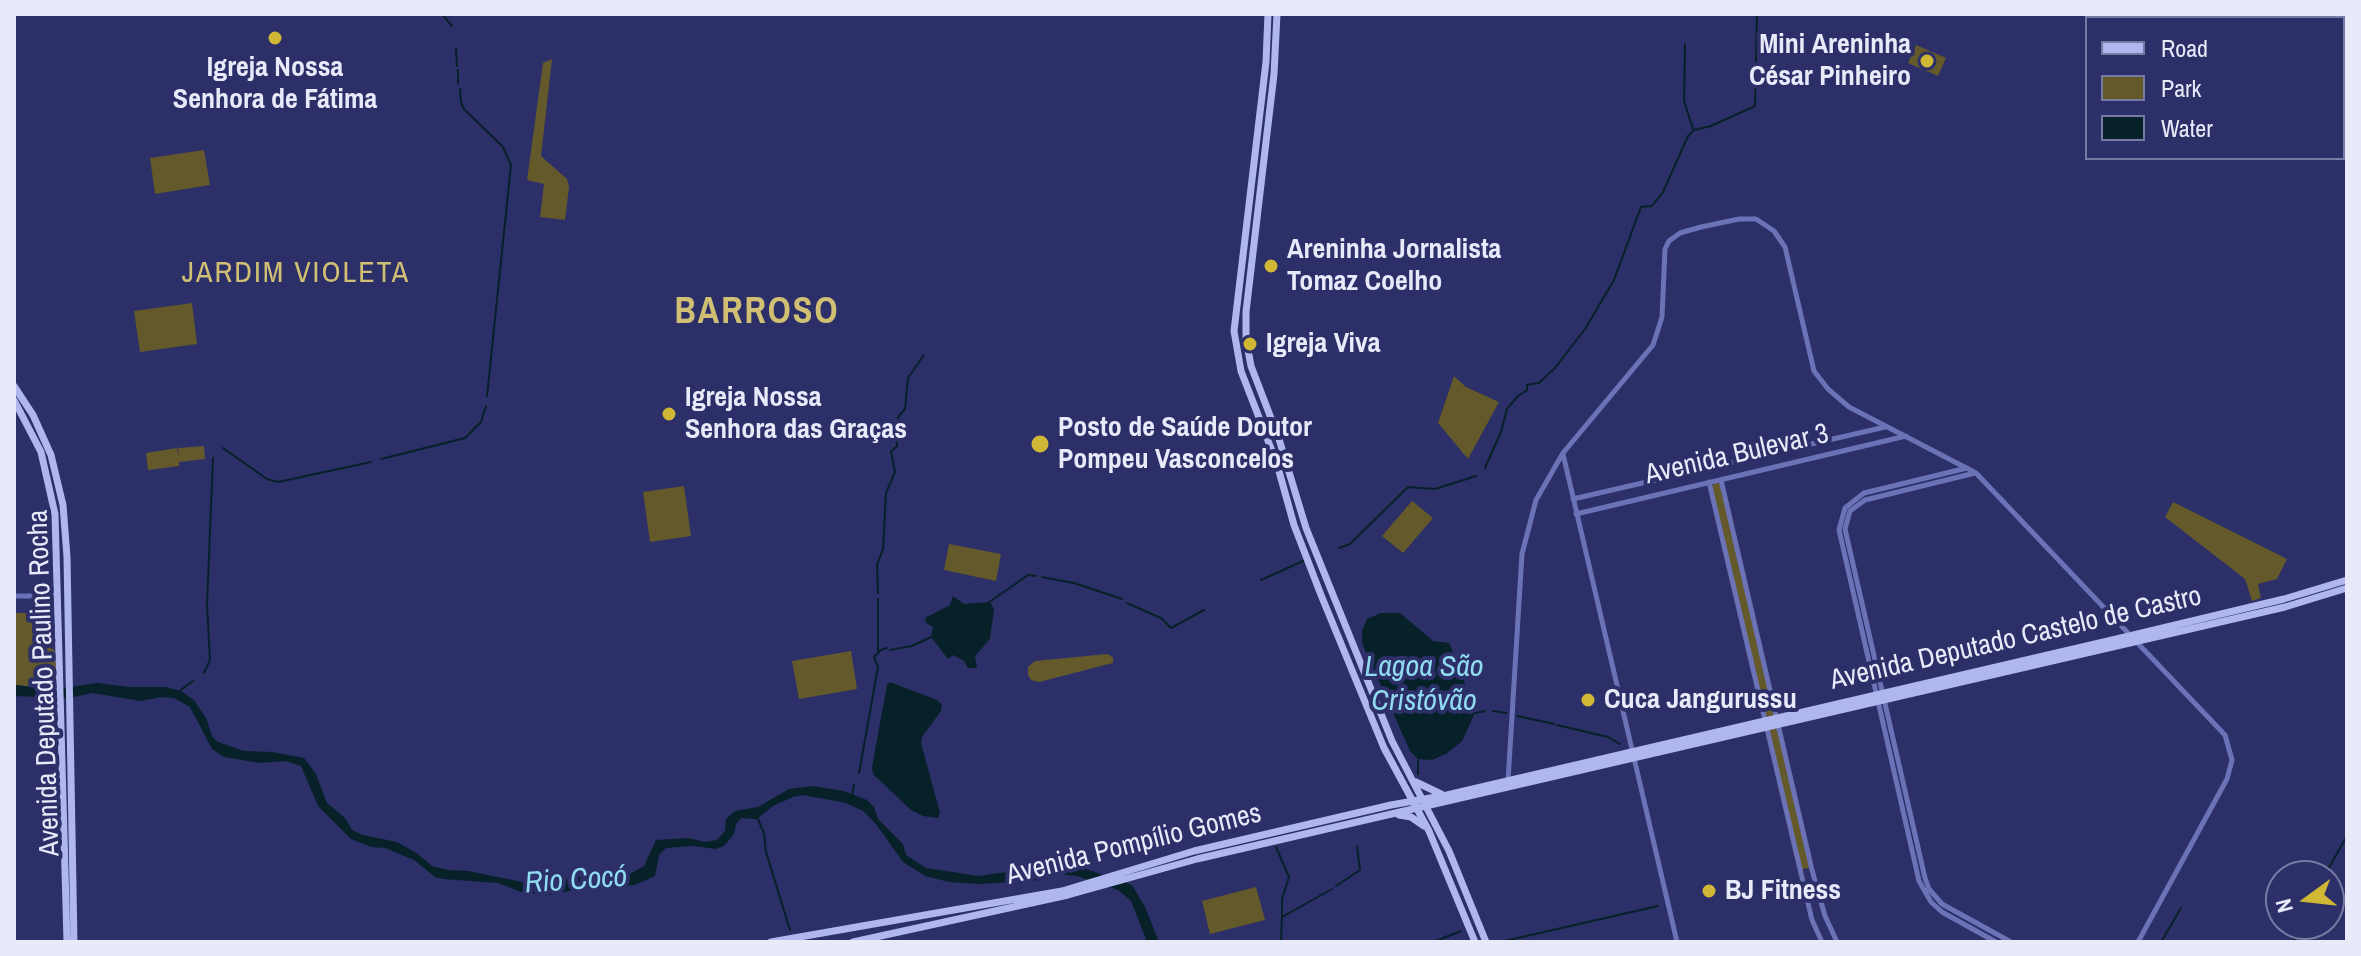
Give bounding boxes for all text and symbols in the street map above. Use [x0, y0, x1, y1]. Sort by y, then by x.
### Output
legend [2085, 16, 2345, 160]
place label: Mini Areninha César Pinheiro [1749, 28, 1911, 94]
marker: Igreja Nossa Senhora de Fátima [266, 29, 284, 47]
text: Road [2161, 32, 2208, 64]
place label: Igreja Nossa Senhora de Fátima [173, 51, 377, 117]
marker: Mini Areninha César Pinheiro [1918, 52, 1936, 70]
text: Park [2161, 72, 2201, 104]
text: Water [2161, 112, 2213, 144]
place label: Areninha Jornalista Tomaz Coelho [1287, 233, 1501, 299]
district label: JARDIM VIOLETA [182, 256, 410, 292]
marker: Areninha Jornalista Tomaz Coelho [1262, 257, 1280, 275]
district label: BARROSO [675, 291, 839, 335]
place label: Igreja Viva [1266, 327, 1380, 361]
marker: Igreja Viva [1241, 335, 1259, 353]
place label: Igreja Nossa Senhora das Graças [685, 381, 907, 447]
marker: Igreja Nossa Senhora das Graças [660, 405, 678, 423]
place label: Posto de Saúde Doutor Pompeu Vasconcelos [1058, 411, 1312, 477]
street label: Avenida Bulevar 3 [1642, 418, 1832, 492]
marker: Posto de Saúde Doutor Pompeu Vasconcelos [1029, 433, 1051, 455]
street label: Avenida Deputado Paulino Rocha [22, 509, 68, 857]
street label: Avenida Deputado Castelo de Castro [1827, 580, 2205, 698]
water label: Lagoa São Cristóvão [1364, 650, 1484, 720]
place label: Cuca Jangurussu [1604, 683, 1797, 717]
marker: Cuca Jangurussu [1579, 691, 1597, 709]
street label: Avenida Pompílio Gomes [1003, 797, 1265, 893]
water label: Rio Cocó [524, 859, 628, 903]
north arrow [2265, 860, 2345, 940]
place label: BJ Fitness [1725, 874, 1841, 908]
marker: BJ Fitness [1700, 882, 1718, 900]
text: N [2268, 896, 2300, 916]

